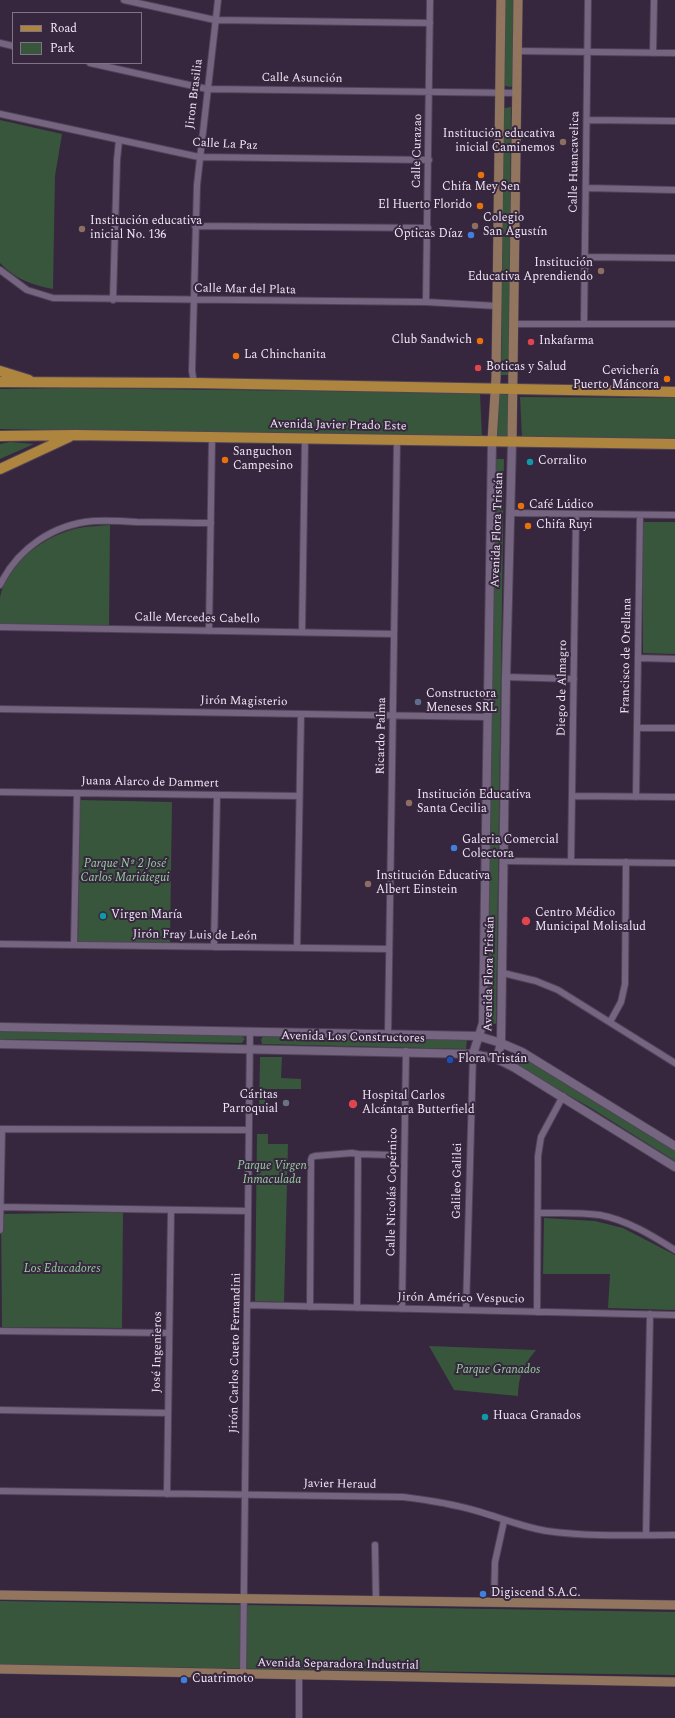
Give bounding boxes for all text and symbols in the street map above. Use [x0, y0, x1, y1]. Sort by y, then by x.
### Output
legend [12, 12, 142, 64]
text: Road [50, 19, 77, 38]
text: Park [50, 39, 75, 58]
street label: Jiron Brasilia [184, 58, 206, 130]
street label: Calle Asunción [261, 71, 343, 87]
street label: Calle Huancavelica [567, 111, 583, 213]
street label: Calle Curazao [410, 114, 426, 188]
place label: Institución educativa inicial Caminemos [443, 128, 555, 156]
street label: Calle La Paz [192, 136, 258, 154]
marker: Institución educativa inicial Caminemos [558, 137, 568, 147]
marker: Chifa Mey Sen [476, 170, 486, 180]
place label: Chifa Mey Sen [442, 181, 520, 195]
place label: El Huerto Florido [378, 199, 472, 213]
marker: El Huerto Florido [475, 201, 485, 211]
place label: Colegio San Agustín [483, 212, 548, 240]
place label: Institución educativa inicial No. 136 [90, 215, 202, 243]
marker: Colegio San Agustín [470, 221, 480, 231]
marker: Institución educativa inicial No. 136 [77, 224, 87, 234]
place label: Ópticas Díaz [394, 228, 463, 242]
marker: Ópticas Díaz [466, 230, 476, 240]
place label: Institución Educativa Aprendiendo [468, 257, 593, 285]
marker: Institución Educativa Aprendiendo [596, 266, 606, 276]
street label: Calle Mar del Plata [194, 282, 296, 298]
place label: Club Sandwich [392, 334, 472, 348]
place label: Inkafarma [539, 335, 594, 349]
marker: Club Sandwich [475, 336, 485, 346]
marker: Inkafarma [526, 337, 536, 347]
place label: La Chinchanita [244, 349, 326, 363]
marker: La Chinchanita [231, 351, 241, 361]
place label: Boticas y Salud [486, 361, 566, 375]
marker: Boticas y Salud [473, 363, 483, 373]
place label: Cevichería Puerto Máncora [573, 365, 659, 393]
marker: Cevichería Puerto Máncora [662, 374, 672, 384]
street label: Avenida Javier Prado Este [269, 418, 407, 434]
place label: Sanguchon Campesino [233, 446, 293, 474]
marker: Sanguchon Campesino [220, 455, 230, 465]
place label: Corralito [538, 455, 587, 469]
marker: Corralito [525, 457, 535, 467]
street label: Avenida Flora Tristán [489, 472, 507, 588]
place label: Café Lúdico [529, 499, 593, 513]
marker: Café Lúdico [516, 501, 526, 511]
place label: Chifa Ruyi [536, 519, 593, 533]
marker: Chifa Ruyi [523, 521, 533, 531]
street label: Francisco de Orellana [619, 598, 635, 714]
street label: Calle Mercedes Cabello [134, 611, 260, 627]
street label: Diego de Almagro [555, 640, 571, 736]
place label: Constructora Meneses SRL [426, 688, 497, 716]
street label: Jirón Magisterio [200, 694, 288, 710]
street label: Ricardo Palma [374, 697, 390, 775]
marker: Constructora Meneses SRL [413, 697, 423, 707]
street label: Juana Alarco de Dammert [81, 775, 219, 791]
place label: Institución Educativa Santa Cecilia [417, 789, 531, 817]
marker: Institución Educativa Santa Cecilia [404, 798, 414, 808]
place label: Galeria Comercial Colectora [462, 834, 559, 862]
marker: Galeria Comercial Colectora [449, 843, 459, 853]
park label: Parque Nº 2 José Carlos Mariátegui [80, 858, 170, 886]
place label: Institución Educativa Albert Einstein [376, 870, 490, 898]
marker: Institución Educativa Albert Einstein [363, 879, 373, 889]
place label: Centro Médico Municipal Molisalud [535, 907, 646, 935]
place label: Virgen María [111, 909, 182, 923]
marker: Virgen María [98, 911, 108, 921]
marker: Centro Médico Municipal Molisalud [520, 915, 532, 927]
street label: Avenida Flora Tristán [482, 916, 498, 1032]
street label: Jirón Fray Luis de León [133, 928, 257, 944]
street label: Avenida Los Constructores [281, 1030, 425, 1046]
place label: Flora Tristán [458, 1053, 527, 1067]
marker: Flora Tristán [445, 1055, 455, 1065]
place label: Cáritas Parroquial [222, 1089, 278, 1117]
place label: Hospital Carlos Alcántara Butterfield [362, 1090, 475, 1118]
marker: Cáritas Parroquial [281, 1098, 291, 1108]
marker: Hospital Carlos Alcántara Butterfield [347, 1098, 359, 1110]
street label: Calle Nicolás Copérnico [385, 1127, 401, 1257]
street label: Galileo Galilei [450, 1143, 466, 1219]
park label: Parque Virgen Inmaculada [237, 1160, 307, 1188]
park label: Los Educadores [24, 1263, 100, 1277]
street label: Jirón Carlos Cueto Fernandini [227, 1273, 245, 1433]
street label: Jirón Américo Vespucio [397, 1291, 525, 1307]
street label: José Ingenieros [150, 1311, 166, 1393]
park label: Parque Granados [456, 1364, 540, 1378]
place label: Huaca Granados [493, 1410, 581, 1424]
marker: Huaca Granados [480, 1412, 490, 1422]
street label: Javier Heraud [303, 1477, 377, 1493]
place label: Digiscend S.A.C. [491, 1587, 580, 1601]
marker: Digiscend S.A.C. [478, 1589, 488, 1599]
street label: Avenida Separadora Industrial [257, 1656, 419, 1674]
place label: Cuatrimoto [192, 1673, 254, 1687]
marker: Cuatrimoto [179, 1675, 189, 1685]

